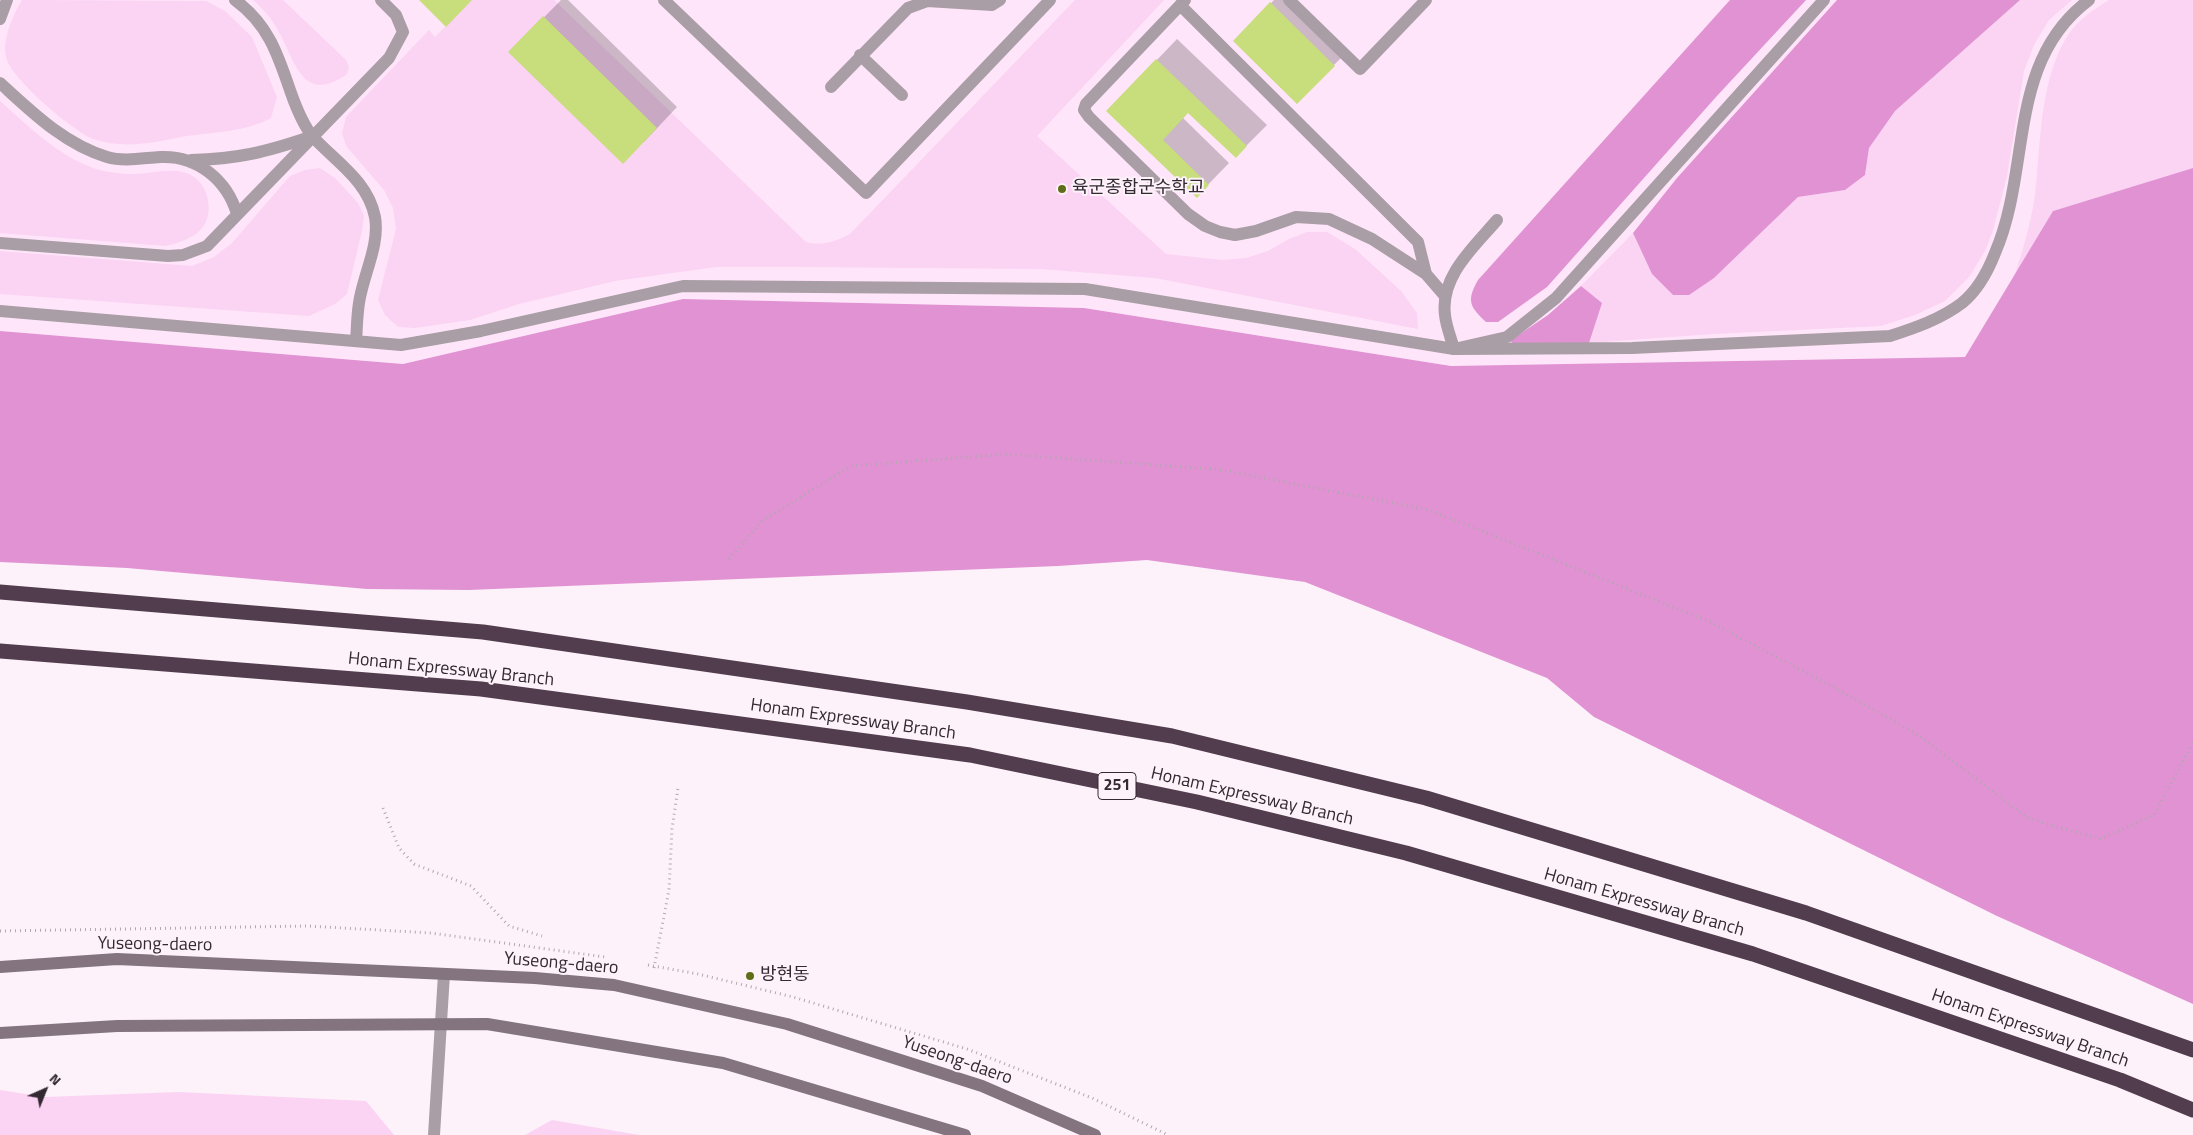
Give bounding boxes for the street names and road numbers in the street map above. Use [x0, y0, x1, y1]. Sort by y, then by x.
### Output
street label: Honam Expressway Branch [347, 648, 555, 692]
street label: Honam Expressway Branch [749, 695, 957, 745]
street label: Honam Expressway Branch [1149, 763, 1355, 831]
road number: 251 [1098, 772, 1136, 799]
street label: Honam Expressway Branch [1541, 864, 1747, 942]
street label: Yuseong-daero [97, 933, 213, 957]
street label: Yuseong-daero [503, 948, 619, 980]
street label: Honam Expressway Branch [1928, 985, 2132, 1073]
street label: Yuseong-daero [899, 1032, 1015, 1090]

